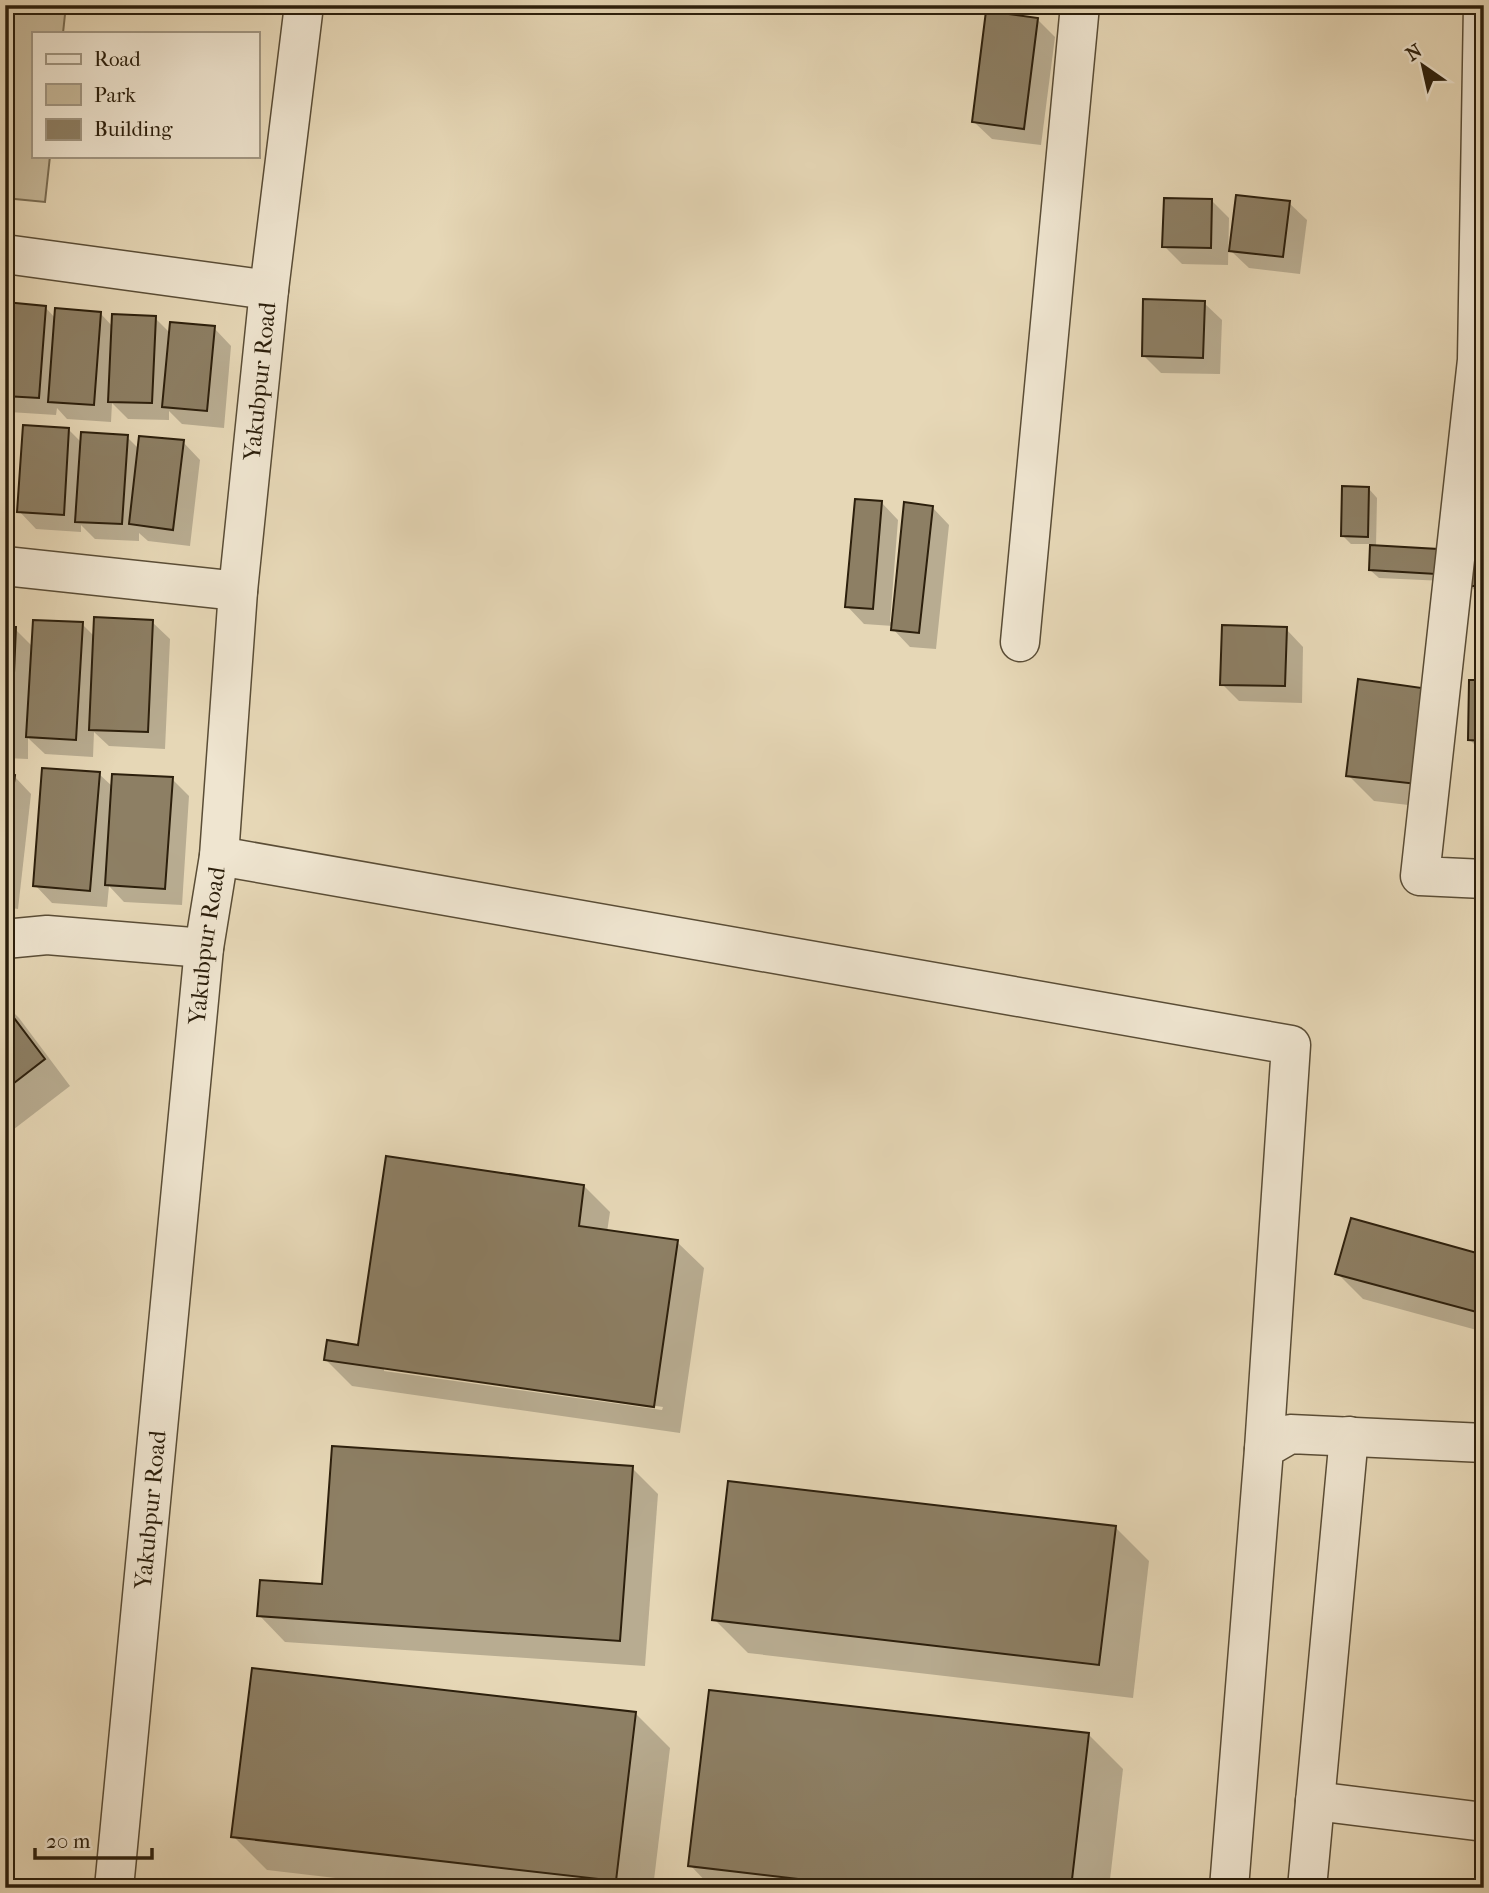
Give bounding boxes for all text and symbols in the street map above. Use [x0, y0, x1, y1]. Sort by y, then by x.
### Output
legend [32, 32, 259, 158]
north arrow [1388, 32, 1458, 102]
text: N [1402, 39, 1427, 66]
text: Road [94, 47, 141, 71]
text: Park [94, 83, 136, 107]
text: Building [94, 117, 173, 141]
street label: Yakubpur Road [237, 300, 282, 463]
street label: Yakubpur Road [183, 864, 231, 1027]
street label: Yakubpur Road [129, 1428, 172, 1591]
scale bar [35, 1816, 152, 1860]
text: 20 m [46, 1829, 91, 1853]

